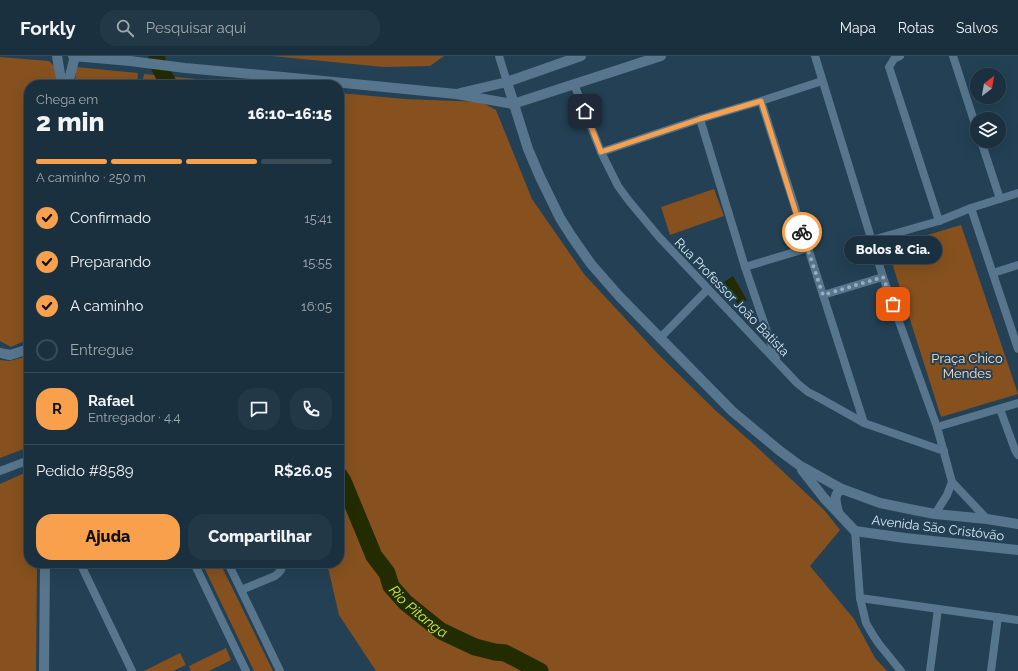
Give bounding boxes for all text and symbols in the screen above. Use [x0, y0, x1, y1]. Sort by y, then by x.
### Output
search box [100, 10, 380, 46]
text: Forkly [20, 17, 76, 39]
icon: search [114, 17, 136, 39]
text: Pesquisar aqui [146, 19, 246, 37]
text: Mapa [840, 20, 876, 36]
text: Rotas [898, 20, 934, 36]
text: Salvos [956, 20, 998, 36]
north arrow [970, 68, 1006, 104]
map controls [970, 68, 1006, 148]
text: Chega em [36, 92, 98, 107]
pin [568, 94, 602, 128]
icon: home [574, 100, 596, 122]
text: 16:10–16:15 [248, 105, 332, 123]
text: 2 min [36, 107, 104, 137]
button: layers [970, 112, 1006, 148]
text: A caminho · 250 m [36, 170, 146, 185]
icon: check [36, 207, 58, 229]
text: Confirmado [70, 209, 151, 227]
text: 15:41 [304, 211, 332, 226]
courier [782, 212, 822, 252]
icon: bike [791, 221, 813, 243]
street label: Rua Professor João Batista [672, 235, 792, 359]
callout: Bolos & Cia. [844, 236, 942, 264]
text: Bolos & Cia. [856, 242, 930, 257]
icon: check [36, 251, 58, 273]
text: Preparando [70, 253, 151, 271]
text: 15:55 [303, 255, 332, 270]
pin [876, 287, 910, 321]
icon: bag [882, 293, 904, 315]
icon: check [36, 295, 58, 317]
text: A caminho [70, 297, 143, 315]
text: 16:05 [301, 299, 332, 314]
text: Entregue [70, 341, 134, 359]
park label: Praça Chico Mendes [931, 351, 1003, 381]
button: chat [238, 388, 280, 430]
button: phone [290, 388, 332, 430]
text: Rafael [88, 392, 134, 410]
text: R [52, 400, 62, 418]
text: Entregador · 4.4 [88, 410, 181, 425]
text: Pedido #8589 [36, 462, 134, 480]
text: R$26.05 [274, 462, 332, 480]
street label: Avenida São Cristóvão [871, 512, 1005, 544]
button: Ajuda [36, 514, 180, 560]
button: Compartilhar [188, 514, 332, 560]
water label: Rio Pitanga [386, 582, 450, 641]

